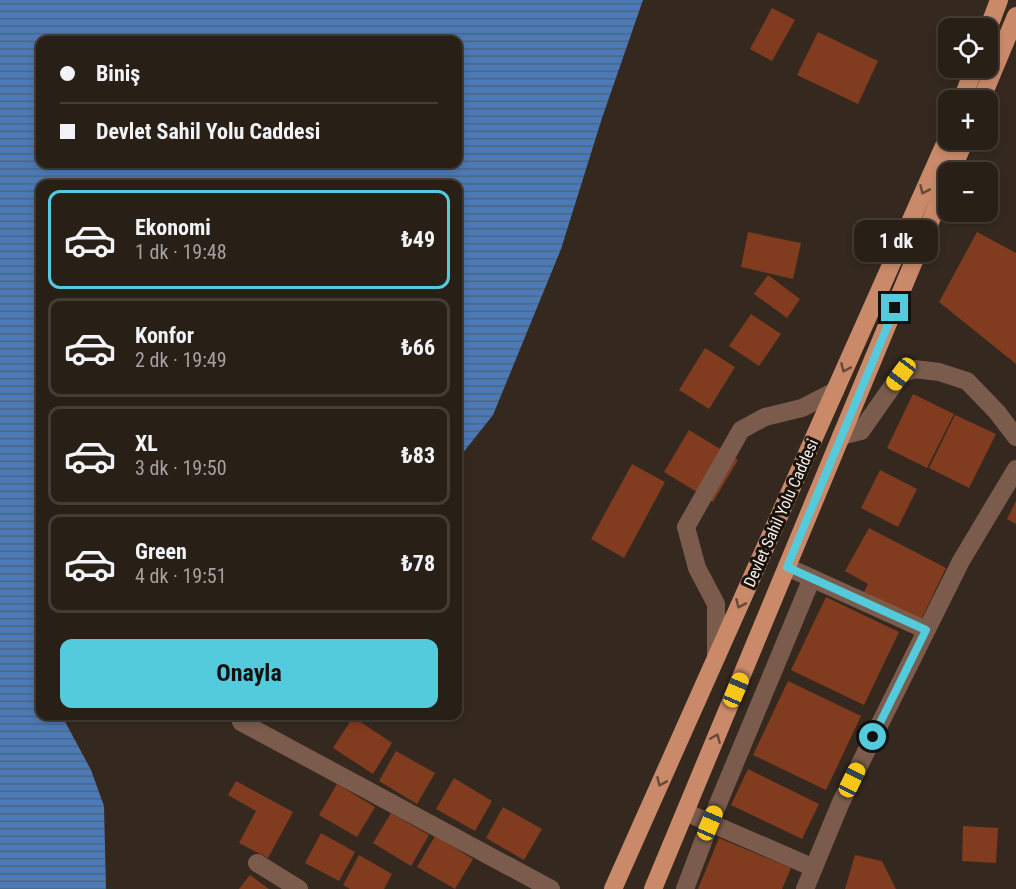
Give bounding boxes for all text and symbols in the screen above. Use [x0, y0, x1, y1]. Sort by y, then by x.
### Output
map controls [938, 18, 998, 222]
button: locate [938, 18, 998, 78]
text: Biniş [96, 61, 140, 86]
button: + [938, 90, 998, 150]
text: Devlet Sahil Yolu Caddesi [96, 119, 320, 144]
button: − [938, 162, 998, 222]
one-way arrow [919, 184, 931, 195]
icon: car [63, 213, 117, 267]
text: Ekonomi [135, 215, 211, 240]
callout: 1 dk [853, 221, 937, 263]
text: ₺49 [401, 227, 435, 252]
text: 1 dk [879, 229, 913, 253]
text: 1 dk · 19:48 [135, 240, 227, 264]
route end [881, 294, 908, 321]
icon: car [63, 321, 117, 375]
text: Konfor [135, 323, 194, 348]
text: ₺66 [401, 335, 435, 360]
text: 2 dk · 19:49 [135, 348, 227, 372]
car [883, 354, 919, 394]
one-way arrow [840, 362, 852, 373]
icon: car [63, 429, 117, 483]
text: XL [135, 431, 158, 456]
street label: Devlet Sahil Yolu Caddesi [740, 436, 822, 590]
text: ₺83 [401, 443, 435, 468]
text: 3 dk · 19:50 [135, 456, 227, 480]
icon: car [63, 537, 117, 591]
text: Green [135, 539, 187, 564]
text: ₺78 [401, 551, 435, 576]
text: 4 dk · 19:51 [135, 564, 227, 588]
one-way arrow [735, 598, 747, 609]
button: Onayla [60, 639, 438, 708]
car [721, 670, 751, 710]
route start [859, 723, 886, 750]
one-way arrow [709, 733, 721, 744]
car [836, 760, 868, 800]
one-way arrow [656, 776, 668, 787]
car [695, 803, 725, 843]

